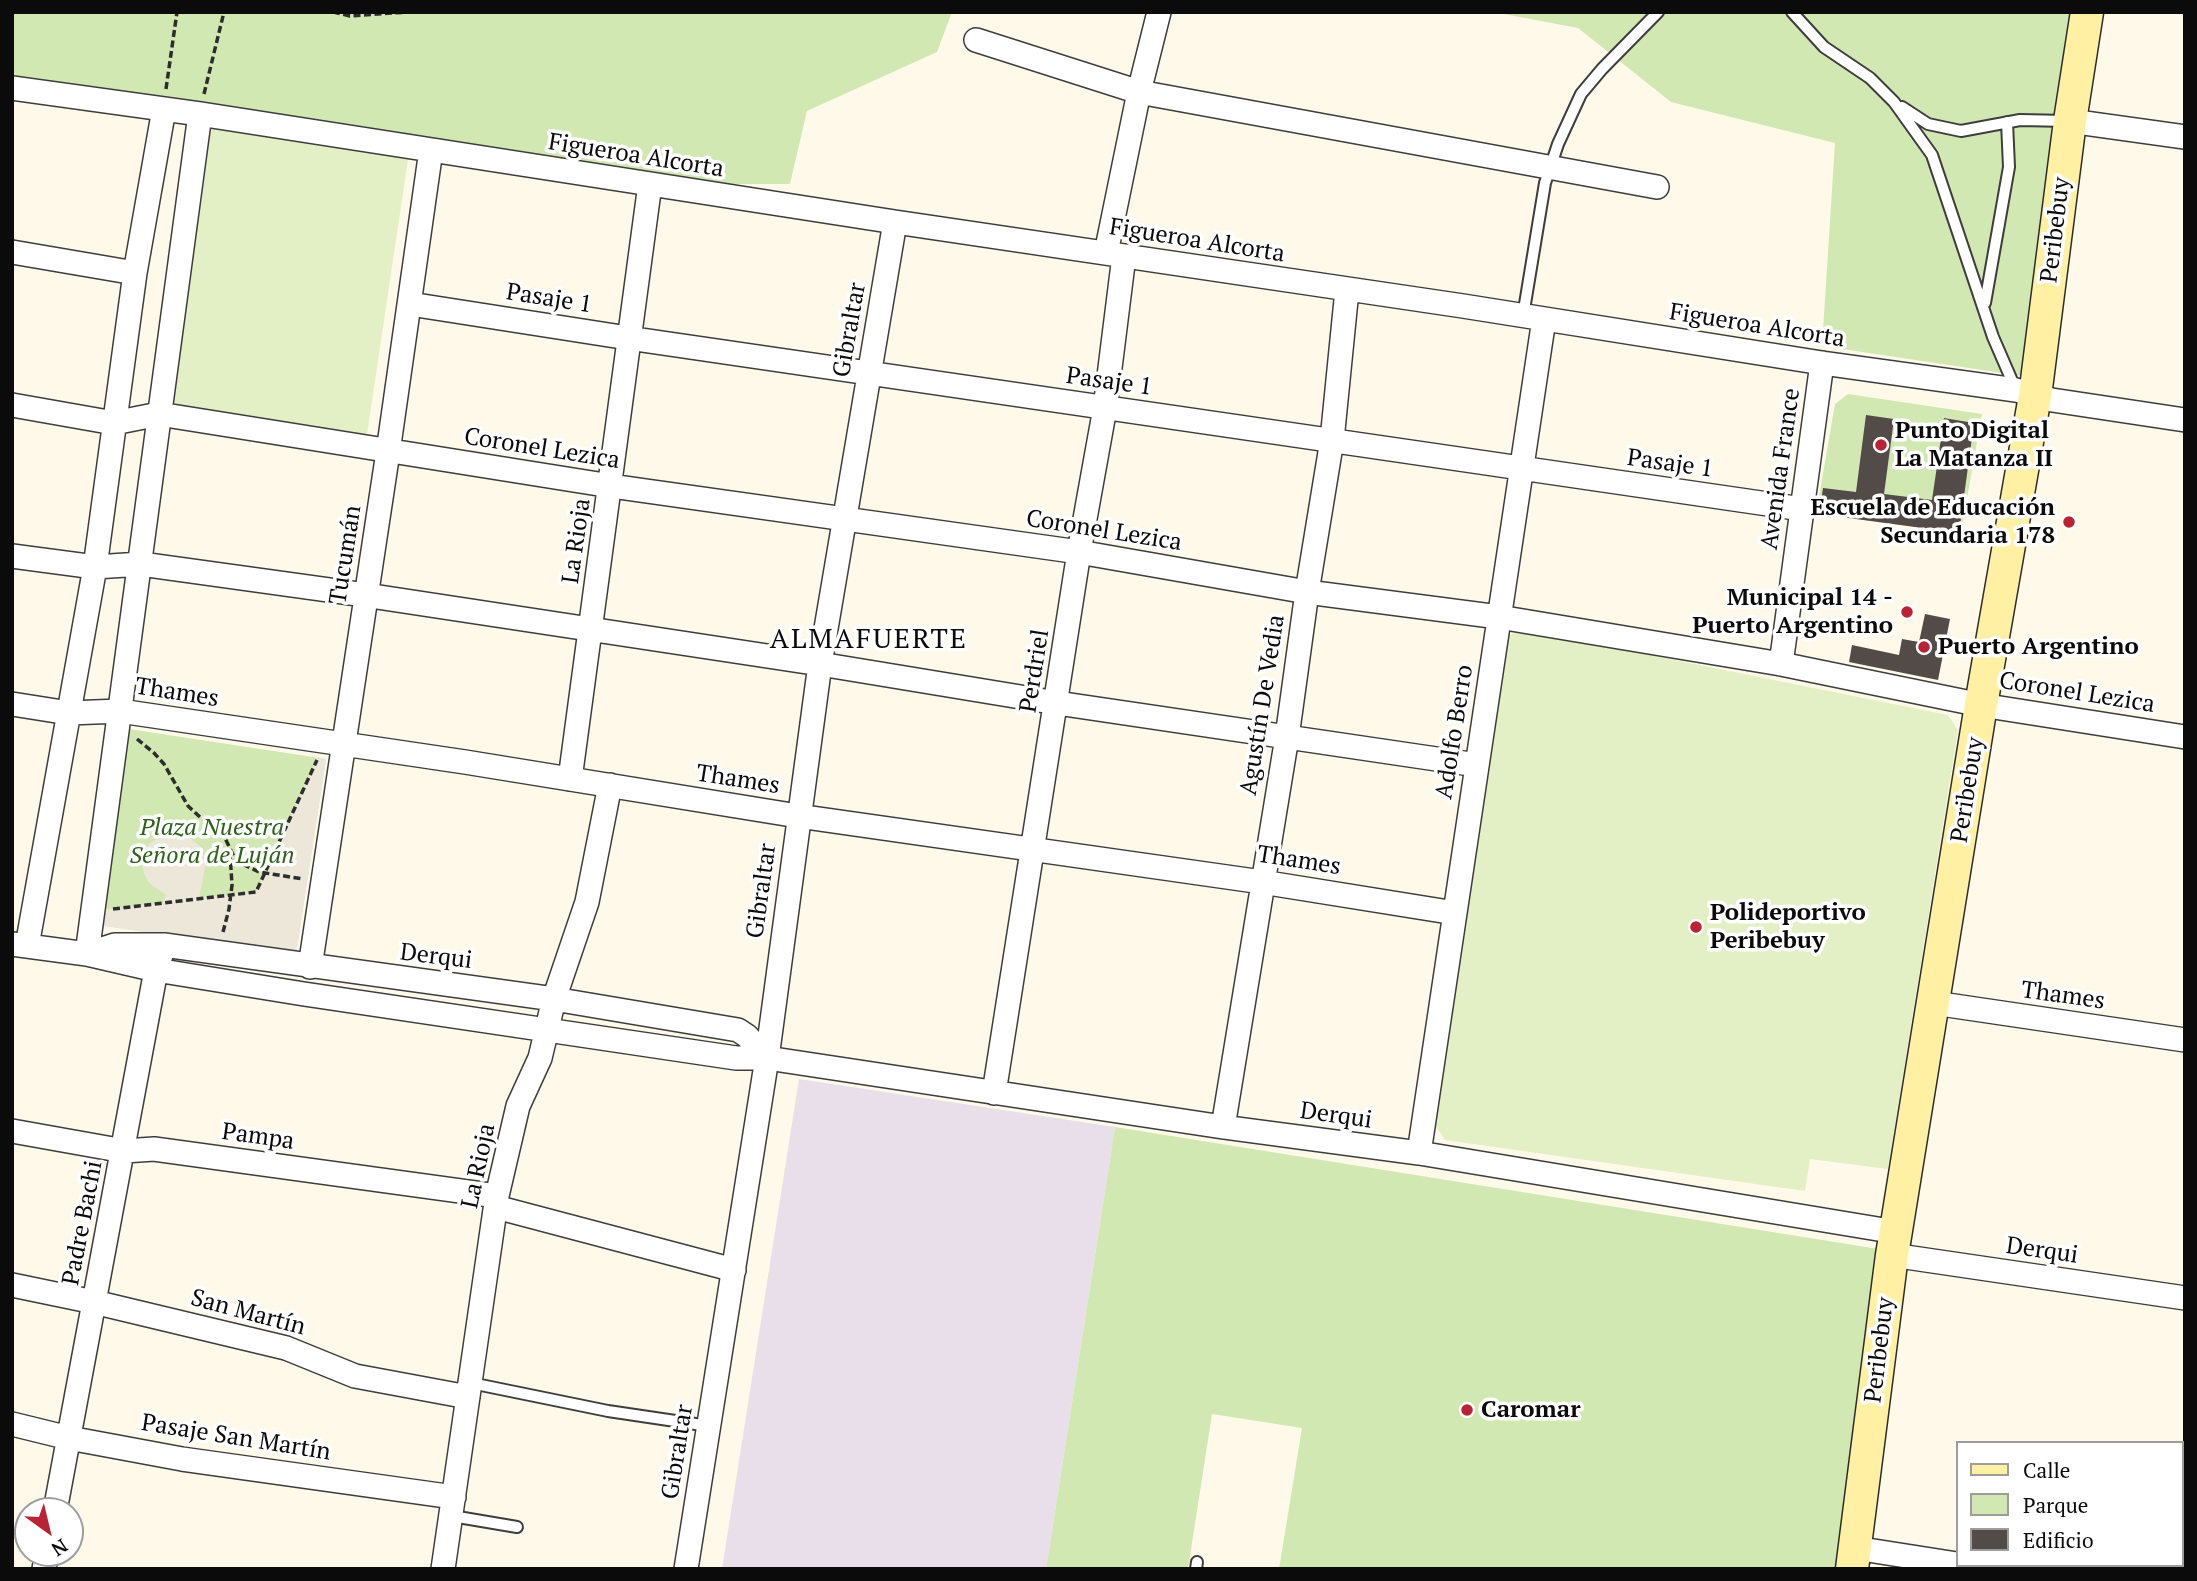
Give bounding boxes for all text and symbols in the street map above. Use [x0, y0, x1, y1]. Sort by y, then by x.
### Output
street label: Figueroa Alcorta [546, 128, 726, 184]
street label: Peribebuy [2035, 176, 2077, 284]
street label: Figueroa Alcorta [1107, 213, 1287, 269]
street label: Pasaje 1 [504, 278, 594, 320]
street label: Gibraltar [828, 280, 872, 380]
street label: Figueroa Alcorta [1667, 298, 1847, 354]
street label: Pasaje 1 [1064, 362, 1154, 402]
street label: Avenida France [1755, 386, 1807, 552]
place label: Punto Digital La Matanza II [1895, 417, 2053, 473]
street label: Coronel Lezica [462, 422, 622, 476]
marker: Punto Digital La Matanza II [1873, 437, 1889, 453]
street label: Pasaje 1 [1625, 444, 1715, 484]
place label: Escuela de Educación Secundaria 178 [1811, 494, 2055, 550]
street label: La Rioja [557, 496, 597, 586]
street label: Tucumán [324, 503, 368, 607]
street label: Coronel Lezica [1024, 504, 1184, 558]
marker: Escuela de Educación Secundaria 178 [2061, 514, 2077, 530]
place label: Municipal 14 - Puerto Argentino [1692, 584, 1893, 640]
marker: Municipal 14 - Puerto Argentino [1899, 604, 1915, 620]
street label: Agustín De Vedia [1235, 613, 1291, 797]
district label: ALMAFUERTE [771, 623, 967, 657]
street label: Perdriel [1014, 627, 1056, 715]
place label: Puerto Argentino [1938, 633, 2139, 661]
marker: Puerto Argentino [1916, 639, 1932, 655]
street label: Adolfo Berro [1430, 663, 1480, 801]
street label: Coronel Lezica [1997, 666, 2157, 720]
street label: Thames [133, 672, 221, 714]
street label: Peribebuy [1945, 735, 1991, 845]
street label: Thames [694, 759, 782, 801]
park label: Plaza Nuestra Señora de Luján [129, 814, 295, 870]
street label: Thames [1255, 840, 1343, 882]
street label: Gibraltar [741, 842, 783, 940]
place label: Polideportivo Peribebuy [1710, 899, 1866, 955]
marker: Polideportivo Peribebuy [1688, 919, 1704, 935]
street label: Derqui [398, 938, 474, 976]
street label: Thames [2019, 976, 2107, 1016]
street label: Derqui [1298, 1097, 1374, 1135]
street label: Pampa [220, 1118, 296, 1156]
street label: La Rioja [456, 1121, 502, 1211]
street label: Padre Bachi [57, 1158, 109, 1288]
street label: Derqui [2004, 1232, 2080, 1270]
street label: San Martín [187, 1284, 309, 1342]
street label: Peribebuy [1859, 1296, 1901, 1404]
place label: Caromar [1481, 1396, 1581, 1424]
marker: Caromar [1459, 1402, 1475, 1418]
street label: Gibraltar [656, 1403, 700, 1501]
street label: Pasaje San Martín [139, 1409, 333, 1467]
legend [1955, 1441, 2183, 1567]
text: Calle [2023, 1456, 2070, 1484]
text: Parque [2023, 1491, 2088, 1519]
north arrow [14, 1497, 84, 1567]
text: Edificio [2023, 1526, 2094, 1554]
text: N [47, 1534, 73, 1563]

